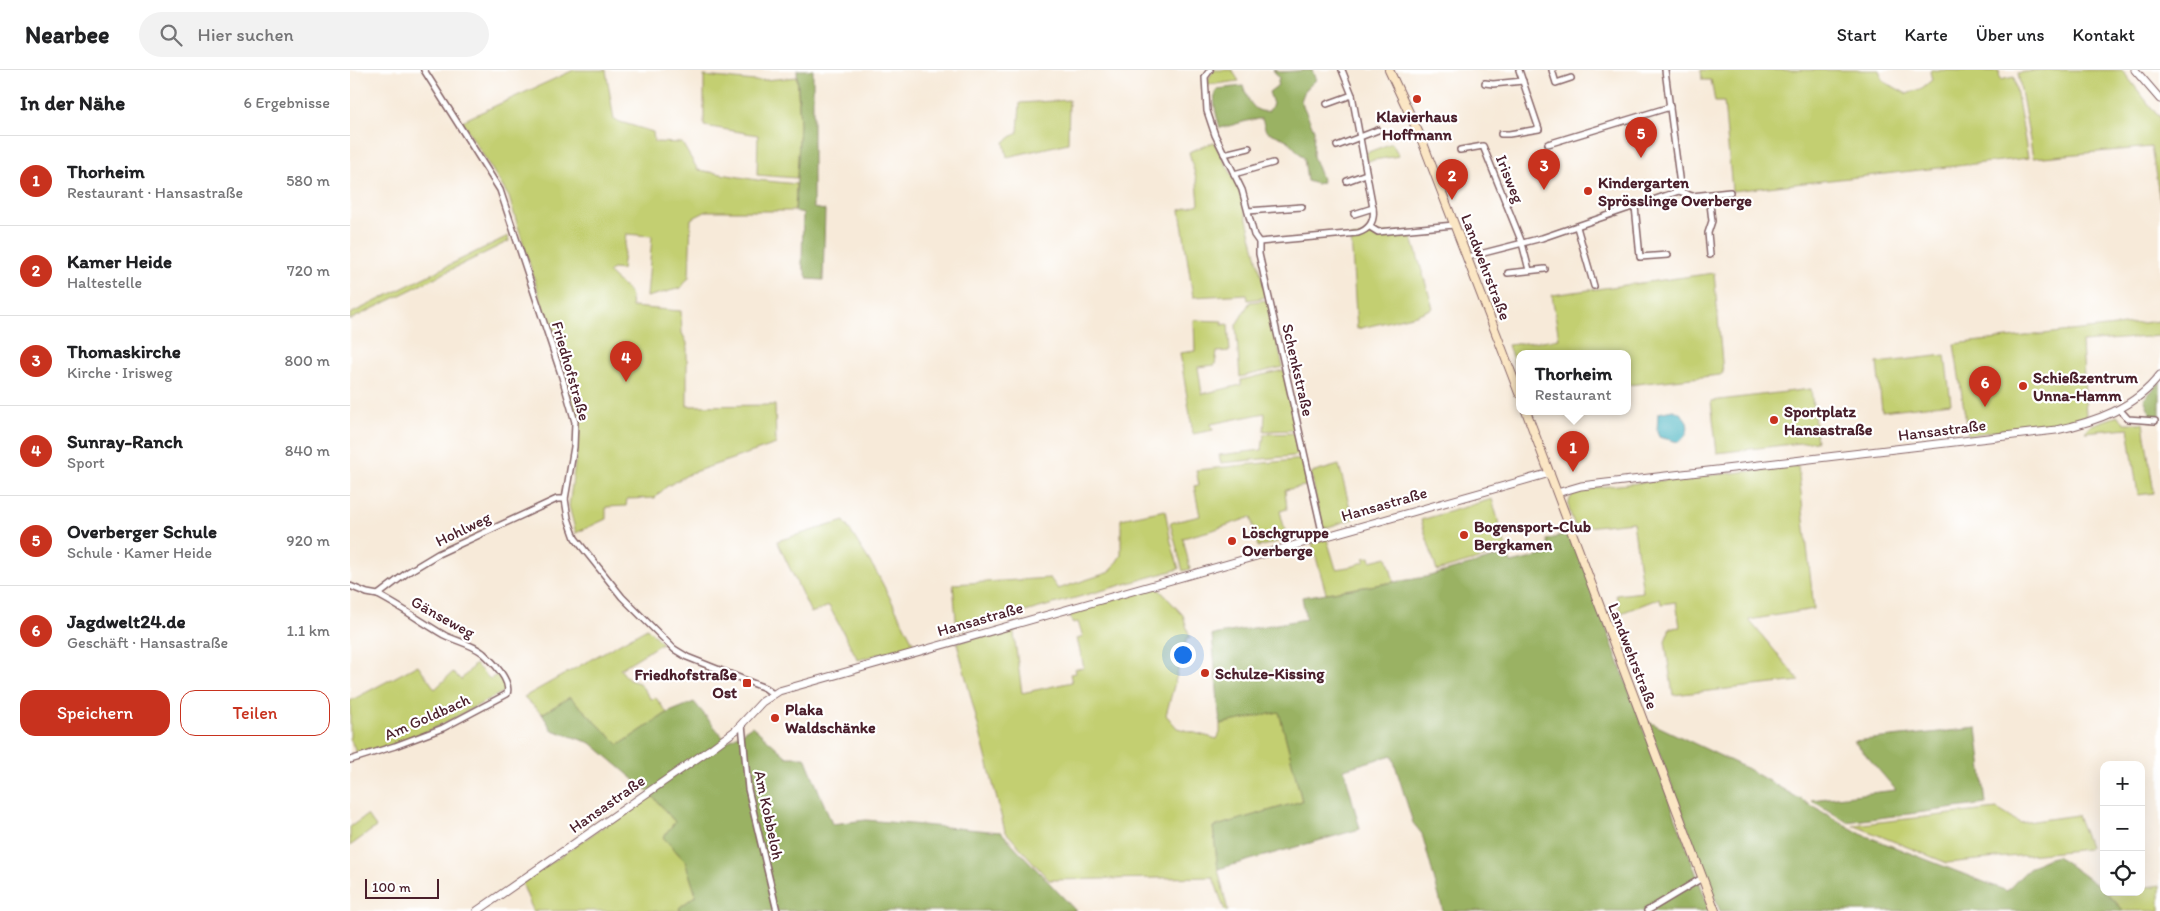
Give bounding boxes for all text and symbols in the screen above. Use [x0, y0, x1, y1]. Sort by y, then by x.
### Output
search box [139, 12, 489, 57]
text: Nearbee [25, 20, 109, 49]
icon: search [157, 21, 185, 49]
text: Hier suchen [197, 23, 294, 46]
text: Start [1837, 24, 1876, 46]
text: Karte [1904, 24, 1948, 46]
text: Über uns [1976, 24, 2045, 46]
text: Kontakt [2073, 24, 2135, 46]
text: In der Nähe [20, 90, 125, 115]
text: 6 Ergebnisse [244, 93, 330, 112]
marker: Klavierhaus Hoffmann [1411, 93, 1423, 105]
place label: Klavierhaus Hoffmann [1376, 107, 1458, 144]
pin: 5 [1625, 117, 1657, 158]
pin: 3 [1528, 149, 1560, 190]
street label: Irisweg [1492, 152, 1529, 207]
pin: 2 [1436, 159, 1468, 200]
text: Thorheim [67, 160, 145, 183]
text: 1 [32, 171, 40, 190]
text: 580 m [286, 171, 330, 190]
place label: Kindergarten Sprösslinge Overberge [1598, 173, 1752, 211]
text: Restaurant · Hansastraße [67, 183, 243, 202]
marker: Kindergarten Sprösslinge Overberge [1582, 185, 1594, 197]
street label: Landwehrstraße [1457, 211, 1515, 323]
text: Kamer Heide [67, 250, 172, 273]
text: 2 [32, 261, 40, 280]
text: 720 m [287, 261, 330, 280]
text: Haltestelle [67, 273, 142, 292]
street label: Friedhofstraße [548, 319, 594, 423]
street label: Schenkstraße [1278, 322, 1318, 418]
text: Thomaskirche [67, 340, 181, 363]
pin: 4 [610, 341, 642, 382]
popup [1516, 350, 1631, 415]
text: 3 [32, 351, 40, 370]
text: 800 m [284, 351, 330, 370]
text: Thorheim [1535, 362, 1612, 385]
text: Kirche · Irisweg [67, 363, 172, 382]
pin: 6 [1969, 366, 2001, 407]
place label: Schießzentrum Unna-Hamm [2033, 368, 2139, 405]
marker: Schießzentrum Unna-Hamm [2017, 380, 2029, 392]
text: Restaurant [1535, 385, 1611, 404]
place label: Sportplatz Hansastraße [1784, 402, 1873, 439]
marker: Sportplatz Hansastraße [1768, 414, 1780, 426]
street label: Hansastraße [1897, 415, 1987, 445]
text: Sunray-Ranch [67, 430, 183, 453]
pin: 1 [1557, 431, 1589, 472]
text: 4 [31, 441, 41, 460]
text: 840 m [285, 441, 330, 460]
text: Sport [67, 453, 105, 472]
street label: Hansastraße [1339, 483, 1429, 525]
street label: Hohlweg [432, 507, 494, 550]
place label: Bogensport-Club Bergkamen [1474, 517, 1591, 555]
text: Overberger Schule [67, 520, 217, 543]
place label: Löschgruppe Overberge [1242, 523, 1329, 561]
marker: Bogensport-Club Bergkamen [1458, 529, 1470, 541]
text: 5 [32, 531, 40, 550]
text: 920 m [286, 531, 330, 550]
marker: Löschgruppe Overberge [1226, 535, 1238, 547]
text: Schule · Kamer Heide [67, 543, 212, 562]
street label: Gänseweg [408, 592, 479, 643]
street label: Hansastraße [935, 598, 1025, 640]
street label: Landwehrstraße [1604, 600, 1662, 712]
text: Jagdwelt24.de [67, 610, 186, 633]
text: 6 [32, 621, 40, 640]
text: 1.1 km [286, 621, 330, 640]
text: Geschäft · Hansastraße [67, 633, 228, 652]
your location [1170, 642, 1196, 668]
place label: Schulze-Kissing [1215, 664, 1325, 684]
place label: Friedhofstraße Ost [634, 665, 737, 702]
marker: Schulze-Kissing [1199, 667, 1211, 679]
marker: Friedhofstraße Ost [741, 677, 753, 689]
street label: Am Goldbach [381, 689, 473, 744]
button: Speichern [20, 690, 170, 736]
button: Teilen [180, 690, 330, 736]
place label: Plaka Waldschänke [785, 700, 876, 737]
marker: Plaka Waldschänke [769, 712, 781, 724]
map controls [2100, 761, 2145, 896]
button: + [2100, 761, 2145, 806]
street label: Am Kobbeloh [750, 769, 788, 861]
street label: Hansastraße [565, 771, 649, 837]
button: − [2100, 806, 2145, 851]
button: locate [2100, 851, 2145, 896]
scale bar [365, 876, 439, 899]
text: 100 m [372, 879, 411, 896]

